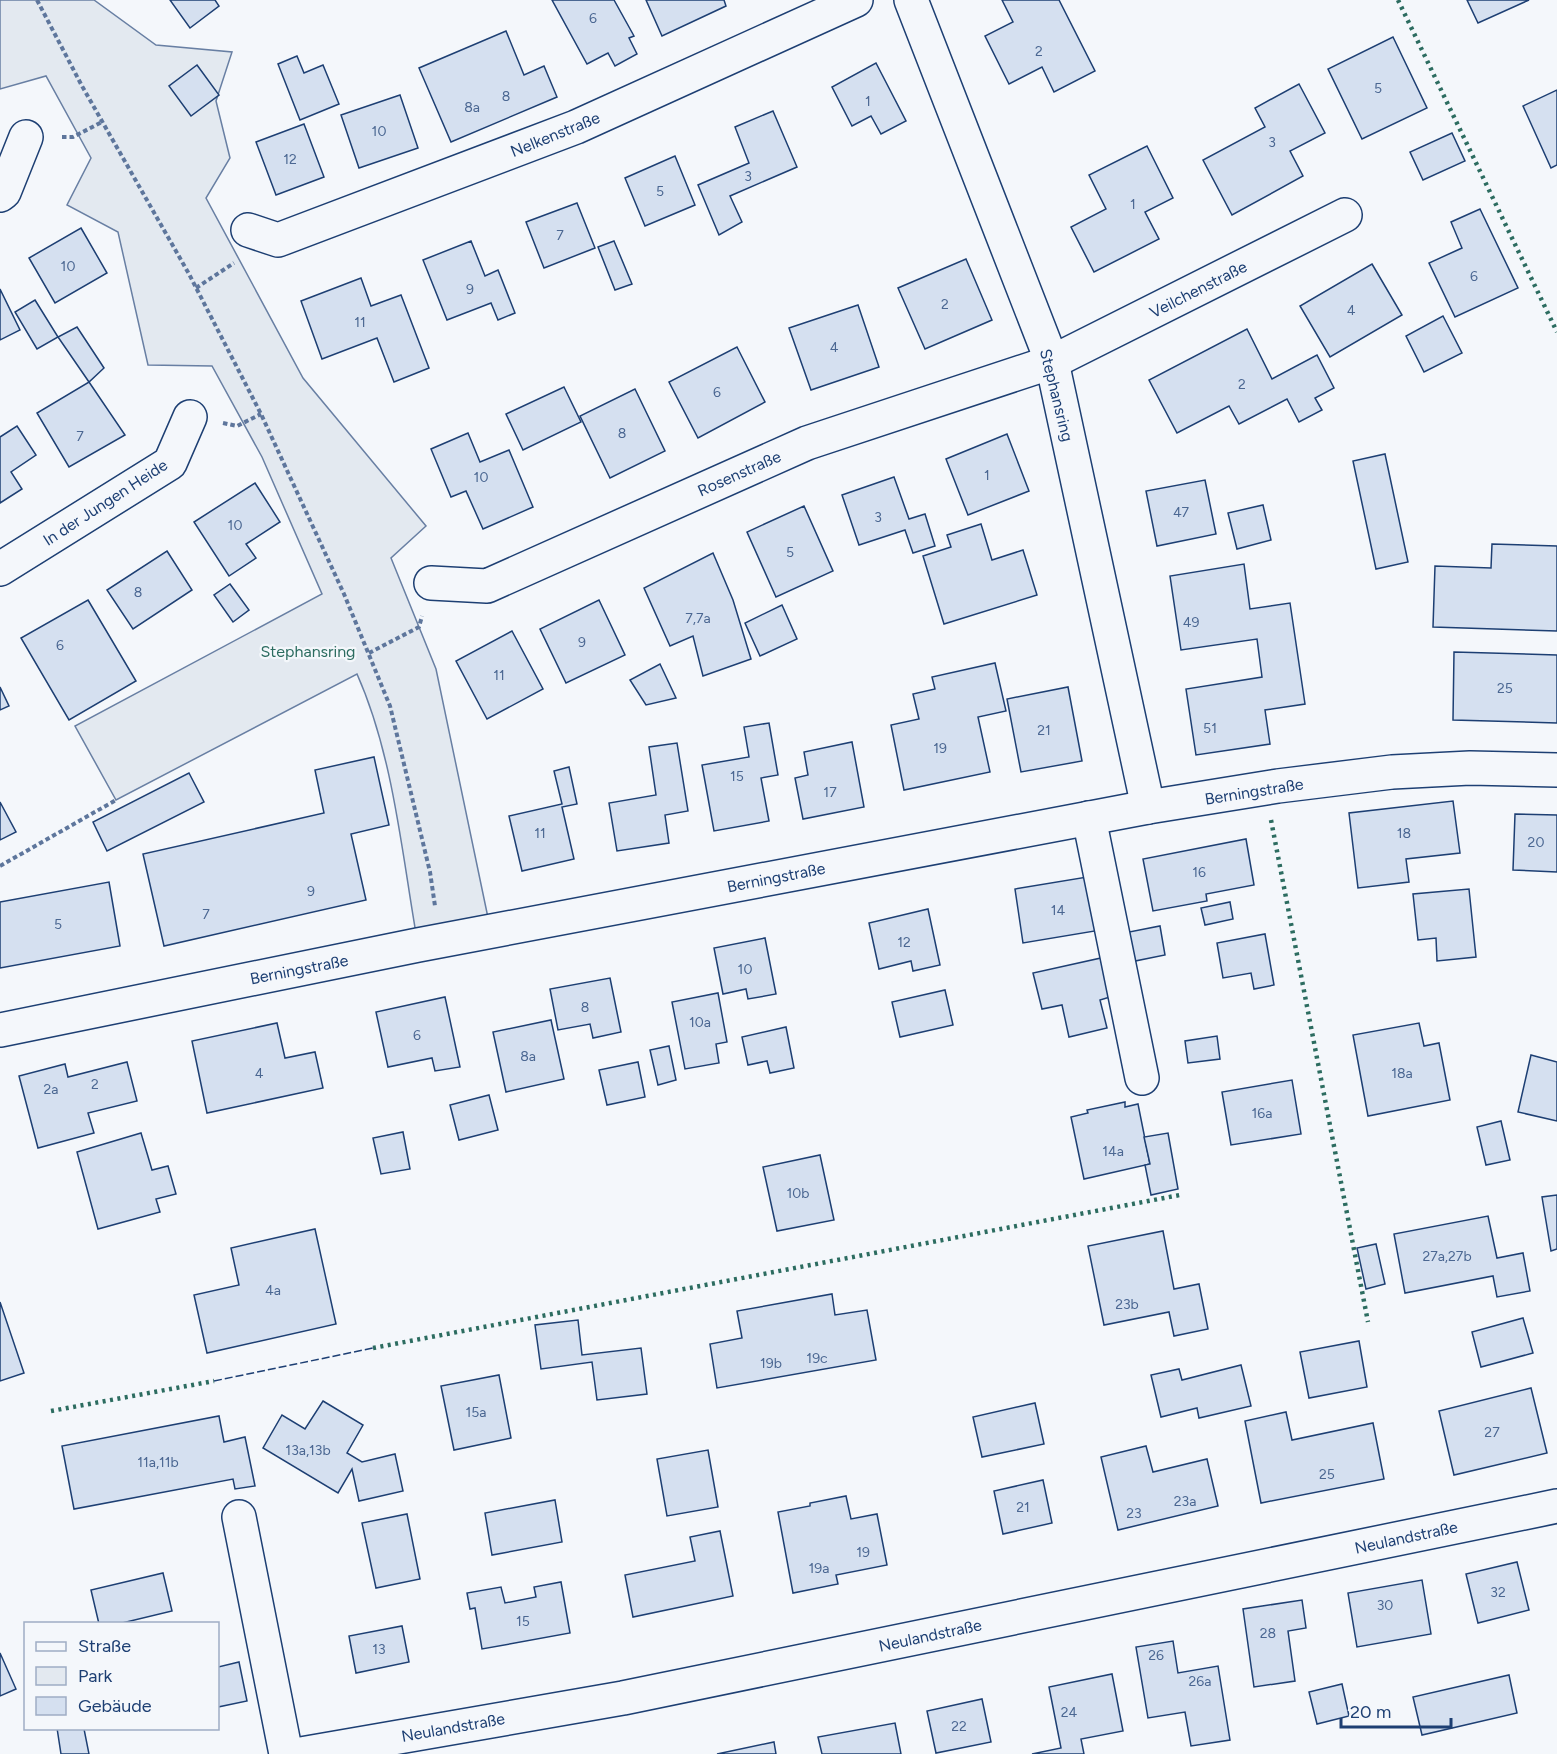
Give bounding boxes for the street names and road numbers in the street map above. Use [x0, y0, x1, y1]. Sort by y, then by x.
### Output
street label: Nelkenstraße [508, 108, 603, 161]
street label: Veilchenstraße [1146, 257, 1250, 322]
street label: Stephansring [1036, 347, 1077, 443]
street label: Rosenstraße [695, 447, 784, 500]
street label: In der Jungen Heide [40, 455, 171, 550]
street label: Berningstraße [1203, 774, 1305, 809]
street label: Berningstraße [725, 859, 827, 896]
street label: Berningstraße [248, 951, 350, 988]
street label: Neulandstraße [1353, 1517, 1460, 1558]
street label: Neulandstraße [877, 1615, 984, 1656]
street label: Neulandstraße [400, 1709, 507, 1746]

